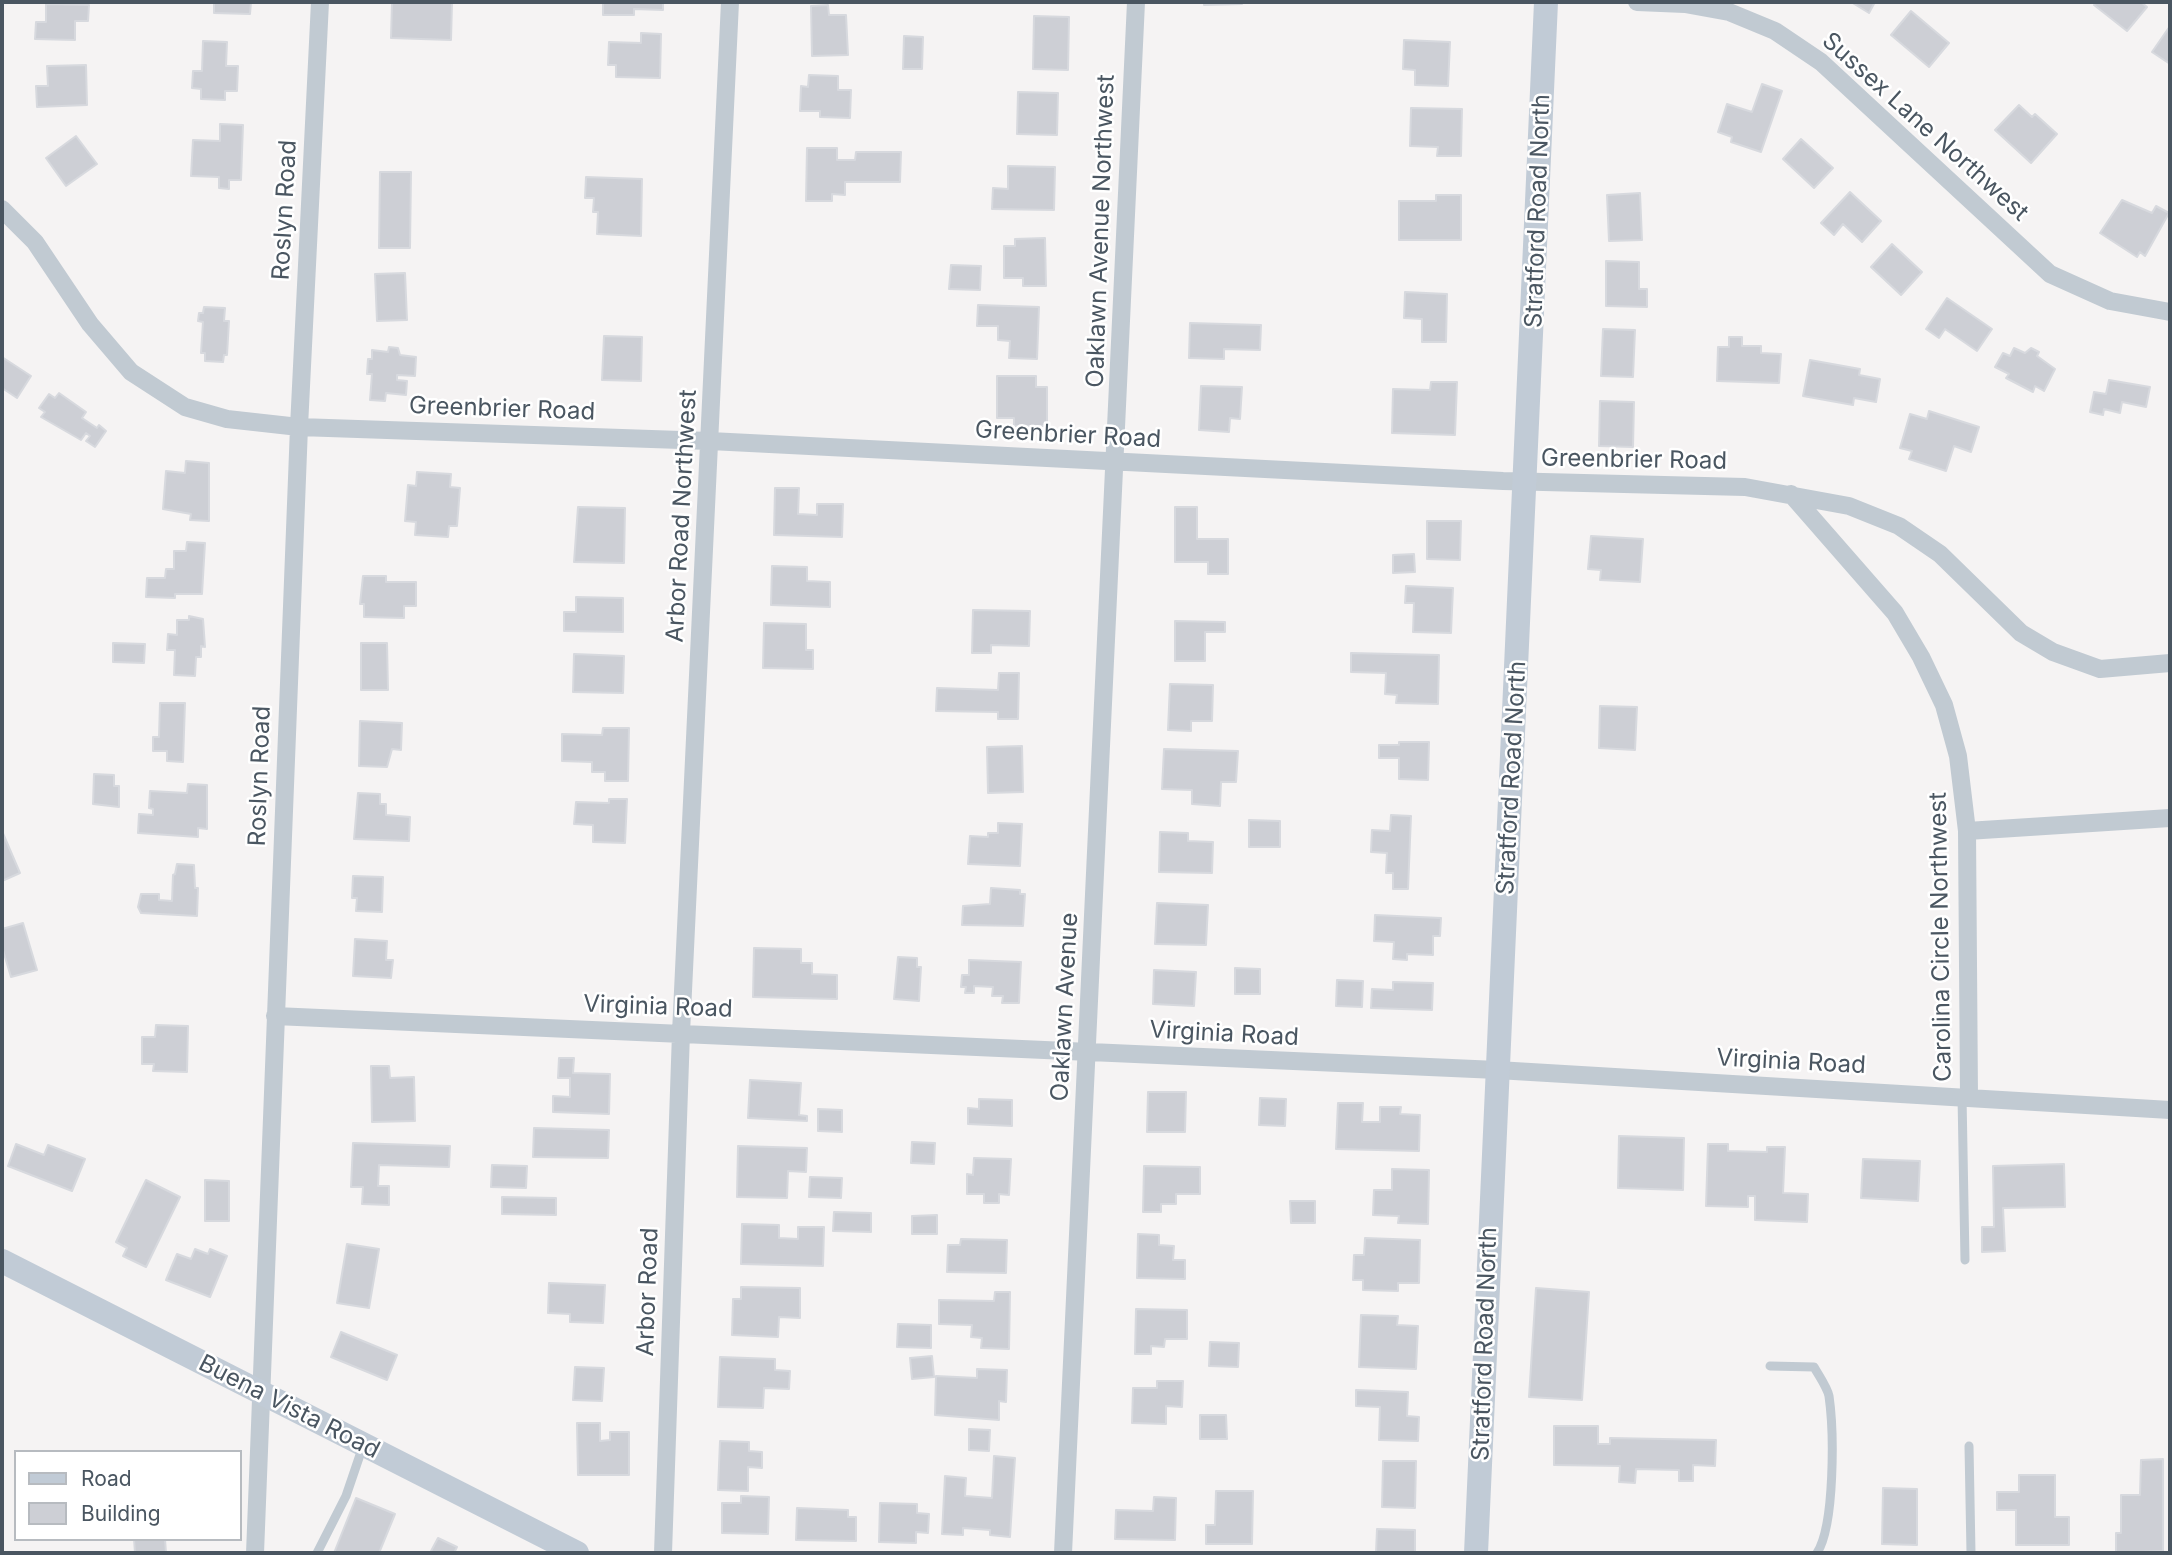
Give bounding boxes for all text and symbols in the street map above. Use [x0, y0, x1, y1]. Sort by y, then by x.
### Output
street label: Sussex Lane Northwest [1816, 27, 2034, 227]
street label: Oaklawn Avenue Northwest [1081, 74, 1121, 388]
street label: Stratford Road North [1520, 93, 1556, 329]
street label: Roslyn Road [267, 139, 303, 281]
street label: Arbor Road Northwest [661, 389, 703, 643]
street label: Greenbrier Road [408, 391, 596, 427]
street label: Greenbrier Road [974, 416, 1162, 454]
street label: Greenbrier Road [1541, 444, 1727, 476]
street label: Stratford Road North [1491, 660, 1533, 896]
street label: Roslyn Road [243, 705, 277, 847]
street label: Carolina Circle Northwest [1924, 792, 1958, 1082]
street label: Oaklawn Avenue [1046, 912, 1084, 1102]
street label: Virginia Road [583, 990, 733, 1024]
street label: Virginia Road [1149, 1016, 1299, 1052]
street label: Virginia Road [1716, 1044, 1866, 1080]
street label: Stratford Road North [1467, 1226, 1503, 1462]
street label: Arbor Road [631, 1227, 665, 1357]
street label: Buena Vista Road [194, 1349, 384, 1465]
legend [14, 1450, 242, 1541]
text: Road [81, 1466, 132, 1491]
text: Building [81, 1501, 161, 1526]

